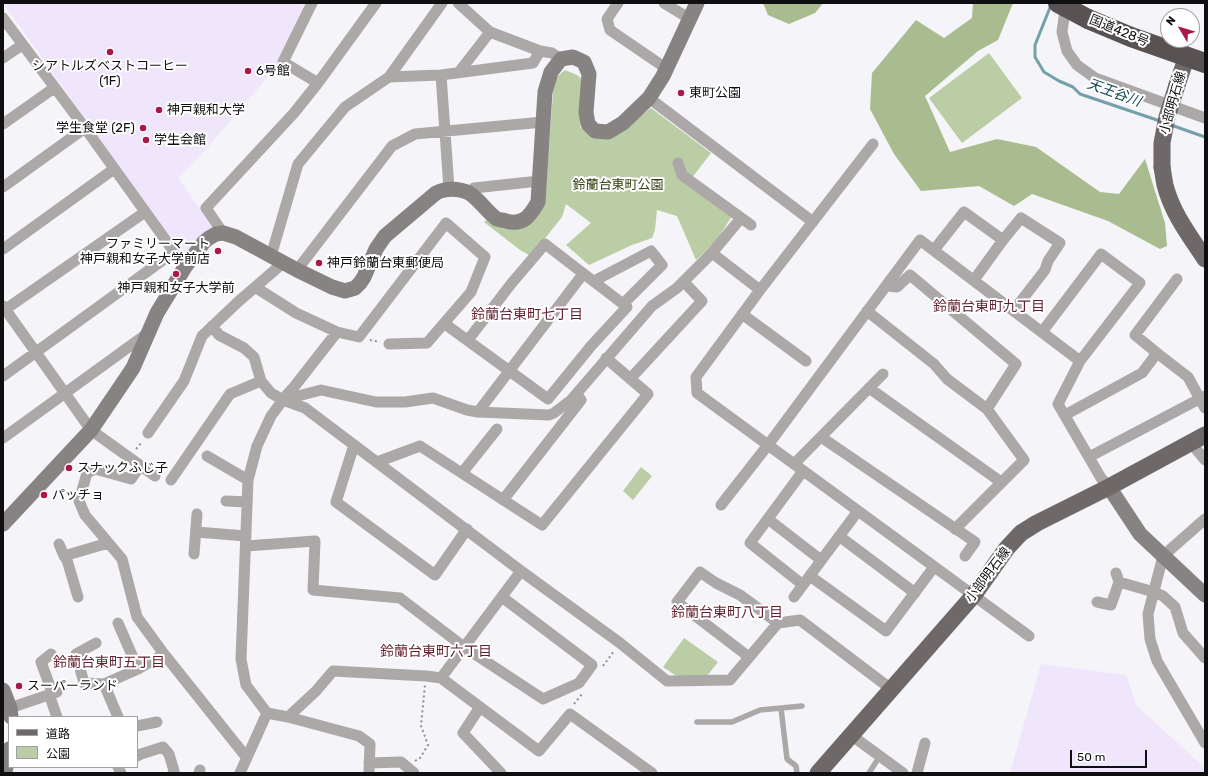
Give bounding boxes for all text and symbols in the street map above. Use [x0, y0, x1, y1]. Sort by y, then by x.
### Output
north arrow [1160, 8, 1200, 48]
street label: 国道428号 [1087, 12, 1151, 50]
text: N [1163, 14, 1178, 28]
marker: シアトルズベストコーヒー (1F) [105, 47, 115, 57]
place label: シアトルズベストコーヒー (1F) [32, 58, 188, 89]
place label: 6号館 [256, 63, 290, 79]
marker: 6号館 [243, 66, 253, 76]
street label: 小部明石線 [1157, 70, 1189, 136]
water label: 天王谷川 [1085, 76, 1143, 110]
place label: 東町公園 [689, 85, 741, 101]
marker: 東町公園 [676, 88, 686, 98]
place label: 神戸親和大学 [167, 102, 245, 118]
marker: 神戸親和大学 [154, 105, 164, 115]
place label: 学生食堂 (2F) [56, 120, 135, 136]
marker: 学生食堂 (2F) [138, 123, 148, 133]
place label: 学生会館 [154, 132, 206, 148]
marker: 学生会館 [141, 135, 151, 145]
park label: 鈴蘭台東町公園 [573, 177, 663, 193]
place label: ファミリーマート 神戸親和女子大学前店 [80, 236, 210, 267]
marker: ファミリーマート 神戸親和女子大学前店 [213, 246, 223, 256]
place label: 神戸鈴蘭台東郵便局 [327, 255, 444, 271]
marker: 神戸鈴蘭台東郵便局 [314, 258, 324, 268]
marker: 神戸親和女子大学前 [171, 269, 181, 279]
place label: 神戸親和女子大学前 [118, 280, 234, 296]
district label: 鈴蘭台東町九丁目 [933, 299, 1045, 315]
district label: 鈴蘭台東町七丁目 [471, 307, 583, 323]
place label: スナックふじ子 [77, 460, 168, 476]
marker: スナックふじ子 [64, 463, 74, 473]
place label: パッチョ [52, 487, 104, 503]
marker: パッチョ [39, 490, 49, 500]
street label: 小部明石線 [962, 544, 1014, 606]
district label: 鈴蘭台東町八丁目 [671, 605, 783, 621]
district label: 鈴蘭台東町六丁目 [380, 644, 492, 660]
district label: 鈴蘭台東町五丁目 [53, 655, 165, 671]
place label: スーパーランド [27, 678, 118, 694]
marker: スーパーランド [14, 681, 24, 691]
legend [8, 716, 138, 768]
text: 道路 [46, 727, 70, 741]
scale bar [1072, 742, 1149, 768]
text: 公園 [46, 747, 70, 761]
text: 50 m [1077, 750, 1105, 764]

